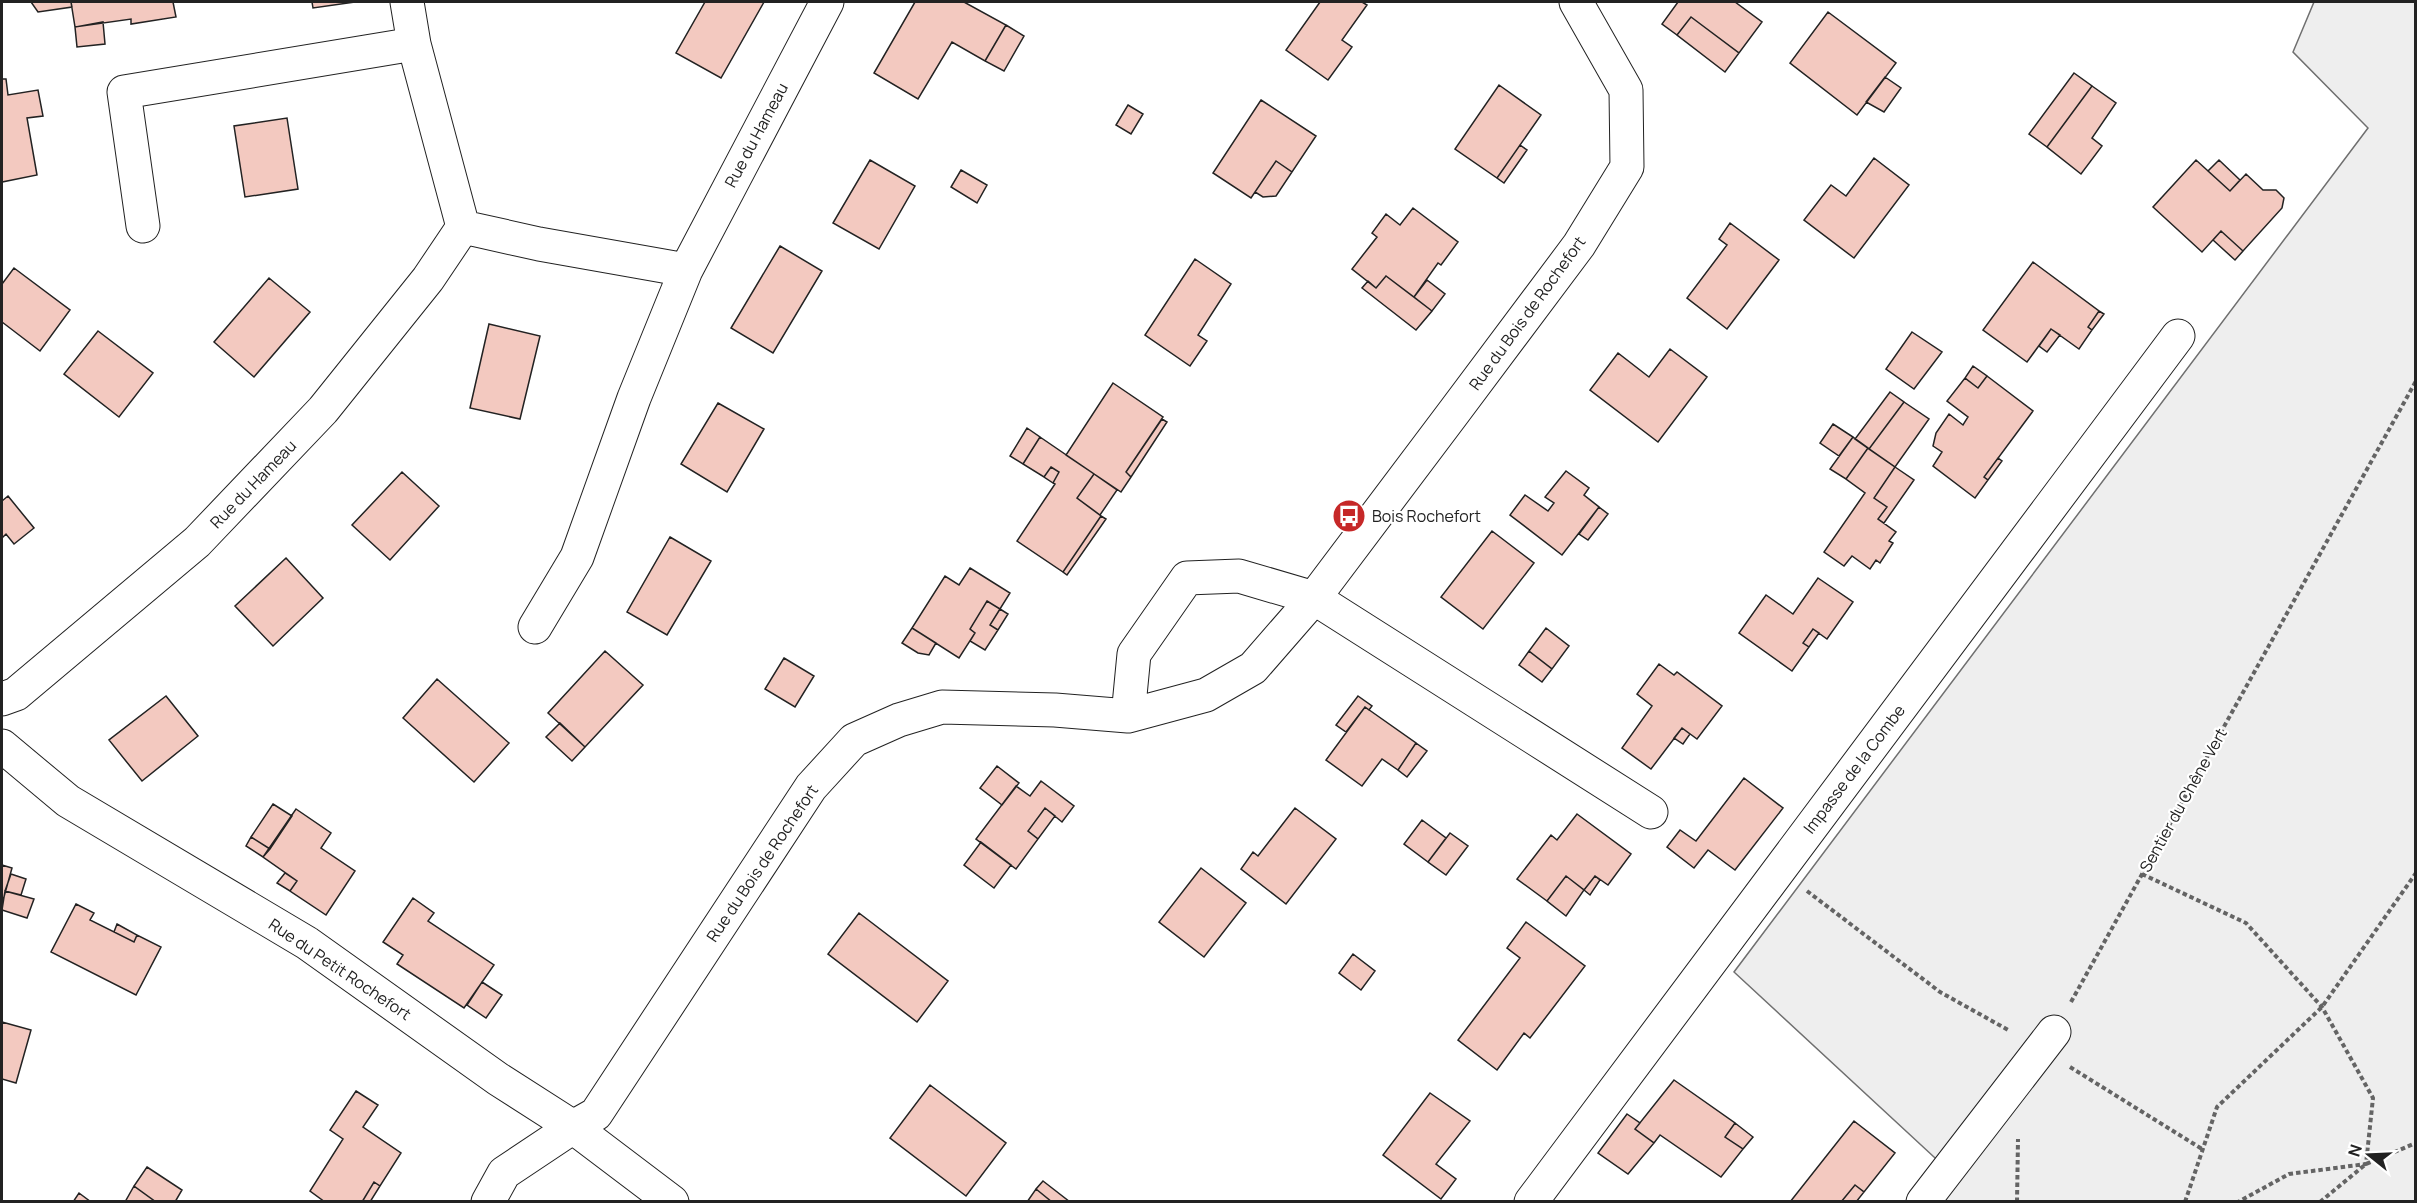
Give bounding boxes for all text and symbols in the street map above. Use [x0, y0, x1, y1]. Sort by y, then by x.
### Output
street label: Rue du Hameau [719, 79, 793, 191]
street label: Rue du Bois de Rochefort [1464, 232, 1590, 394]
street label: Rue du Hameau [205, 435, 301, 533]
bus stop icon: Bois Rochefort [1331, 498, 1367, 534]
place label: Bois Rochefort [1372, 505, 1481, 527]
street label: Impasse de la Combe [1798, 700, 1910, 838]
street label: Sentier du Chêne Vert [2134, 724, 2232, 876]
street label: Rue du Bois de Rochefort [701, 780, 823, 946]
street label: Rue du Petit Rochefort [265, 913, 415, 1025]
north arrow [2339, 1125, 2399, 1185]
text: N [2342, 1141, 2367, 1159]

